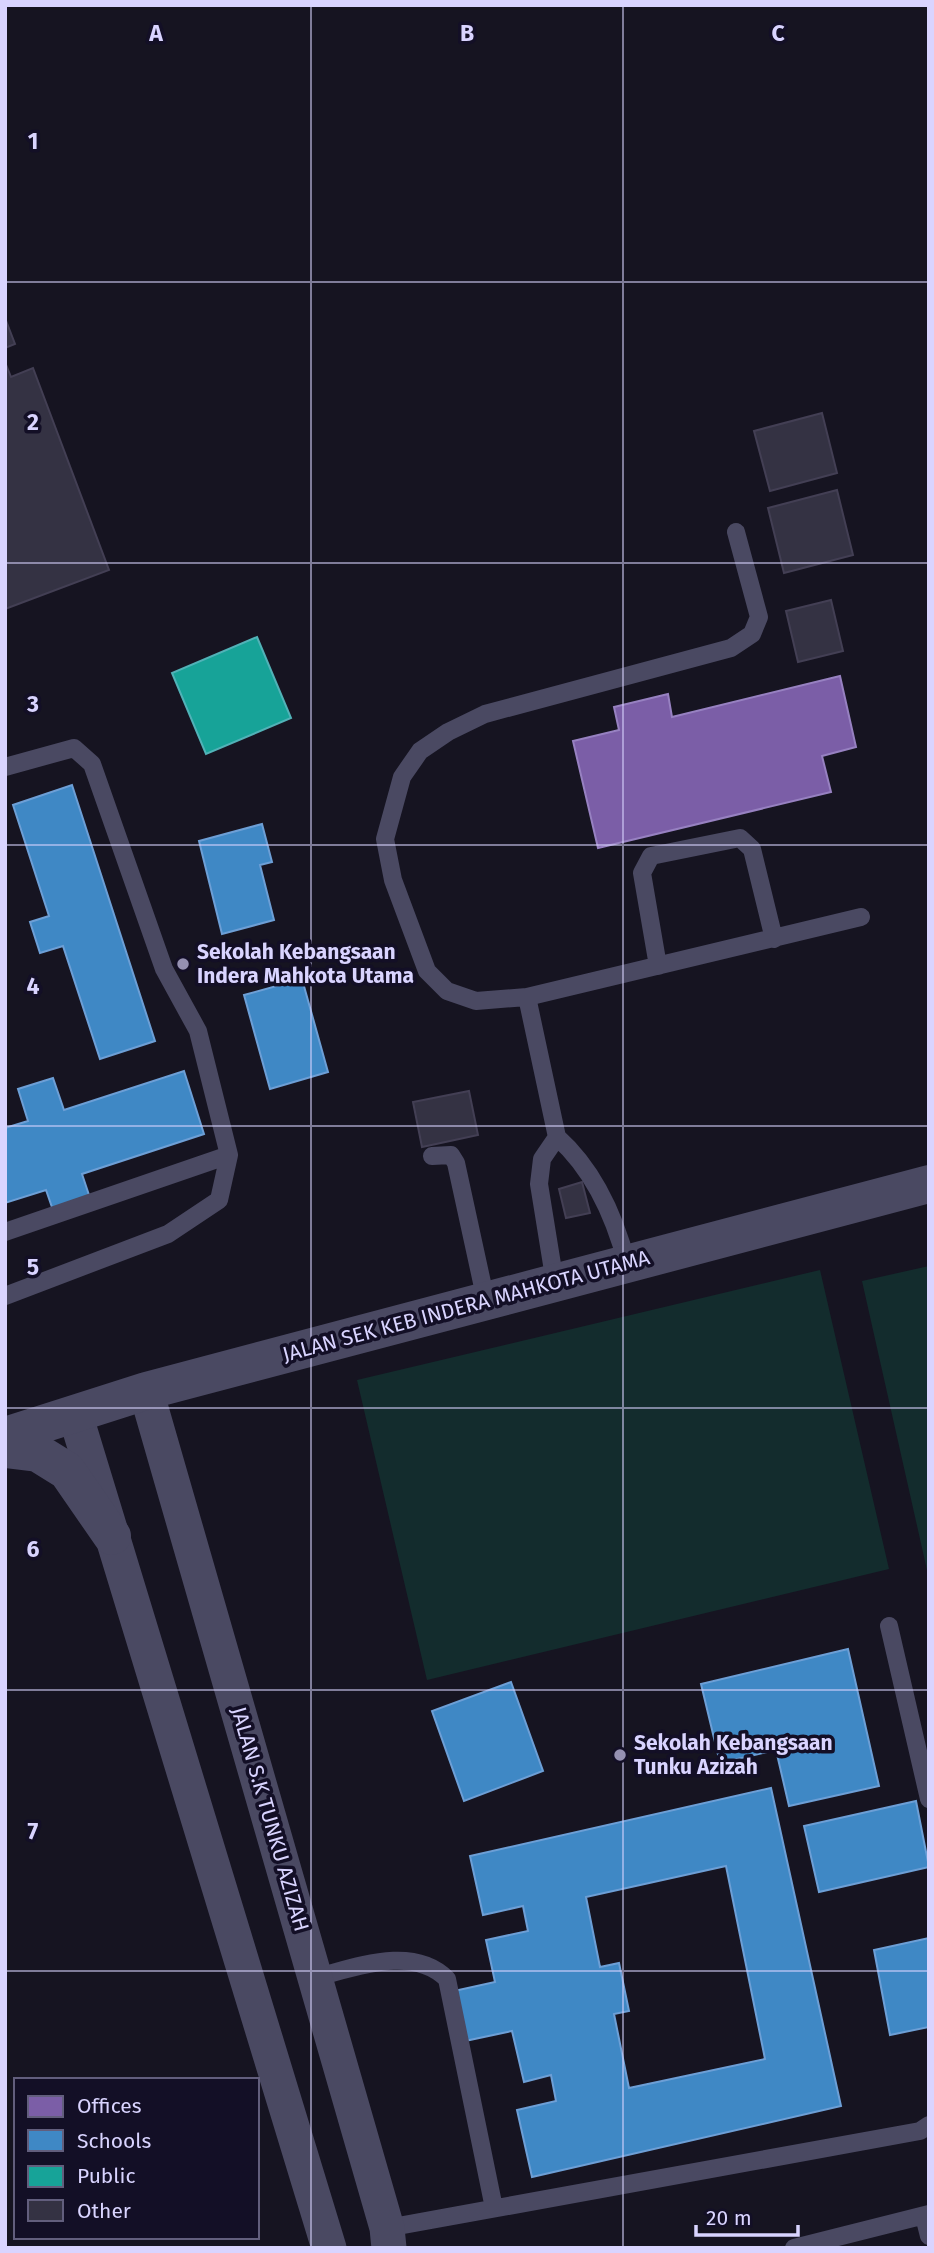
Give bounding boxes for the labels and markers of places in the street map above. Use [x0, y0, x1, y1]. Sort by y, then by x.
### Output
place label: Sekolah Kebangsaan Indera Mahkota Utama [197, 939, 414, 989]
marker: Sekolah Kebangsaan Indera Mahkota Utama [175, 956, 191, 972]
place label: Sekolah Kebangsaan Tunku Azizah [634, 1730, 833, 1780]
marker: Sekolah Kebangsaan Tunku Azizah [612, 1747, 628, 1763]

